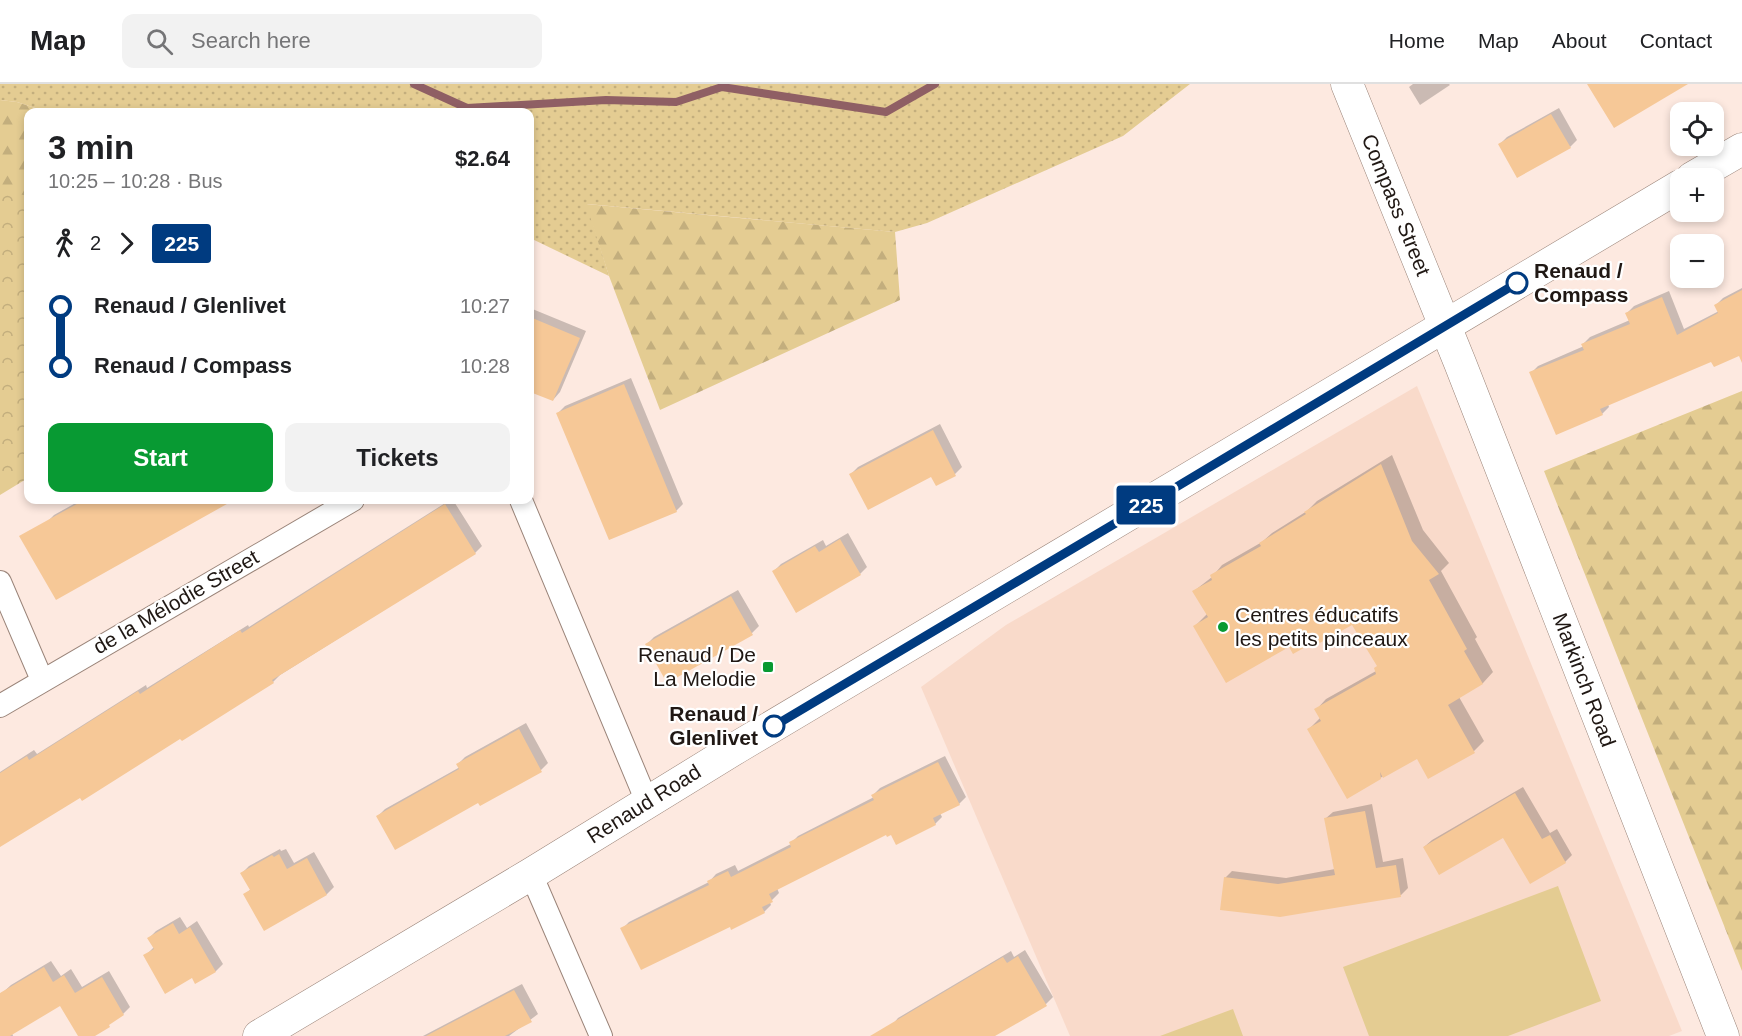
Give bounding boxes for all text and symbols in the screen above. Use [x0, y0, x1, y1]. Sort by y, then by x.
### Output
search box [122, 14, 542, 68]
text: Map [30, 25, 86, 56]
icon: search [143, 25, 176, 58]
text: Search here [191, 28, 311, 53]
text: Home [1389, 29, 1445, 52]
text: Map [1478, 29, 1519, 52]
text: About [1552, 29, 1607, 52]
text: Contact [1640, 29, 1712, 52]
map controls [1670, 102, 1724, 288]
button: locate [1670, 102, 1724, 156]
text: 3 min [48, 129, 134, 166]
street label: Compass Street [1358, 131, 1435, 279]
text: $2.64 [455, 146, 510, 171]
button: + [1670, 168, 1724, 222]
text: 10:25 – 10:28 · Bus [48, 170, 223, 192]
icon: walk [48, 227, 81, 260]
icon: forward [110, 227, 143, 260]
text: 2 [90, 232, 101, 254]
text: 225 [164, 232, 199, 255]
button: − [1670, 234, 1724, 288]
place label: Renaud / Compass [1534, 259, 1629, 306]
marker: Renaud / Compass [1506, 272, 1528, 294]
text: Renaud / Glenlivet [94, 293, 286, 318]
text: 10:27 [460, 295, 510, 317]
text: Renaud / Compass [94, 353, 292, 378]
text: 10:28 [460, 355, 510, 377]
button: Start [48, 423, 273, 492]
button: Tickets [285, 423, 510, 492]
line badge: 225 [1112, 486, 1180, 524]
text: 225 [1128, 494, 1164, 517]
street label: de la Mélodie Street [89, 545, 263, 658]
place label: Centres éducatifs les petits pinceaux [1235, 603, 1408, 650]
street label: Markinch Road [1548, 610, 1621, 750]
marker: Centres éducatifs les petits pinceaux [1216, 620, 1230, 634]
place label: Renaud / De La Melodie [638, 643, 756, 690]
marker: Renaud / De La Melodie [761, 660, 775, 674]
place label: Renaud / Glenlivet [669, 702, 758, 749]
marker: Renaud / Glenlivet [763, 715, 785, 737]
street label: Renaud Road [583, 759, 705, 848]

